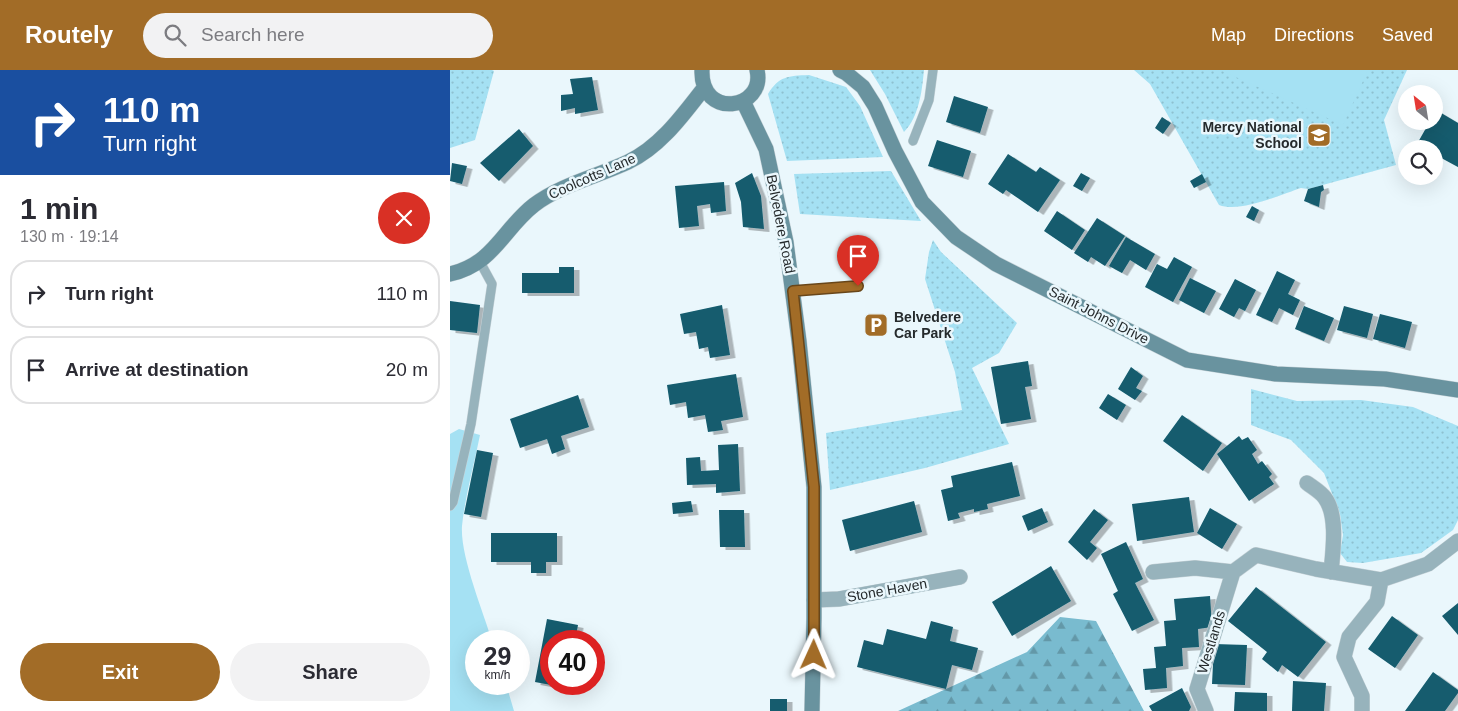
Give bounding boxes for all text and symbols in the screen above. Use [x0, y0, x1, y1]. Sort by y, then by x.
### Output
search box [143, 13, 493, 58]
text: Routely [25, 21, 113, 48]
icon: search [161, 21, 189, 49]
text: Search here [201, 24, 305, 45]
text: Map [1211, 25, 1246, 45]
text: Directions [1274, 25, 1354, 45]
text: Saved [1382, 25, 1433, 45]
north arrow [1398, 85, 1442, 130]
map controls [1398, 85, 1443, 185]
icon: right [20, 90, 85, 155]
text: 110 m [103, 90, 200, 129]
place label: Mercy National School [1202, 119, 1302, 151]
school or university icon: Mercy National School [1306, 122, 1332, 148]
text: Turn right [103, 131, 196, 156]
button: search [1398, 140, 1443, 185]
street label: Coolcotts Lane [546, 150, 638, 202]
street label: Belvedere Road [764, 173, 798, 275]
text: 1 min [20, 192, 98, 225]
button: close [378, 192, 430, 244]
text: 130 m · 19:14 [20, 228, 119, 245]
pin [837, 235, 879, 286]
icon: arrive [844, 242, 872, 270]
icon: right [22, 280, 50, 308]
text: Turn right [65, 283, 153, 304]
text: 110 m [377, 283, 428, 304]
street label: Saint Johns Drive [1046, 283, 1152, 347]
place label: Belvedere Car Park [894, 309, 961, 341]
parking icon: Belvedere Car Park [863, 312, 889, 338]
icon: arrive [22, 356, 50, 384]
text: Arrive at destination [65, 359, 249, 380]
text: 20 m [386, 359, 428, 380]
street label: Stone Haven [846, 575, 928, 605]
street label: Westlands [1194, 609, 1228, 675]
position arrow [787, 628, 839, 680]
speed limit sign: 40 [540, 630, 605, 695]
text: 29 [484, 642, 511, 670]
button: Exit [20, 643, 220, 701]
button: Share [230, 643, 430, 701]
text: km/h [484, 668, 511, 682]

